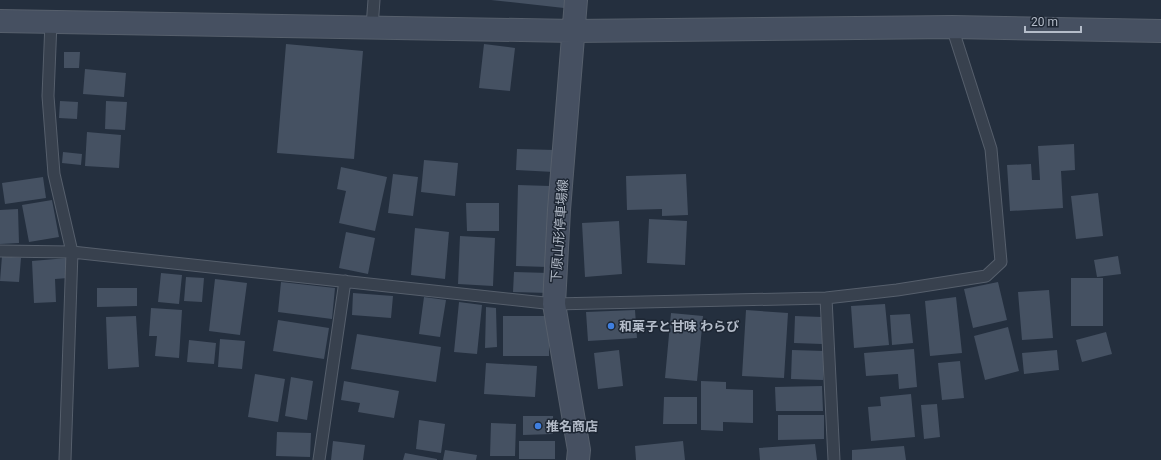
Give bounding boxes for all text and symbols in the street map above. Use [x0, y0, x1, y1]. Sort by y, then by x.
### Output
scale bar [1025, 8, 1081, 34]
text: 20 m [1031, 15, 1058, 29]
street label: 下原山形停車場線 [548, 179, 571, 283]
place label: 和菓子と甘味 わらび [619, 319, 739, 334]
marker: 和菓子と甘味 わらび [606, 321, 616, 331]
place label: 推名商店 [546, 419, 598, 434]
marker: 推名商店 [533, 421, 543, 431]

